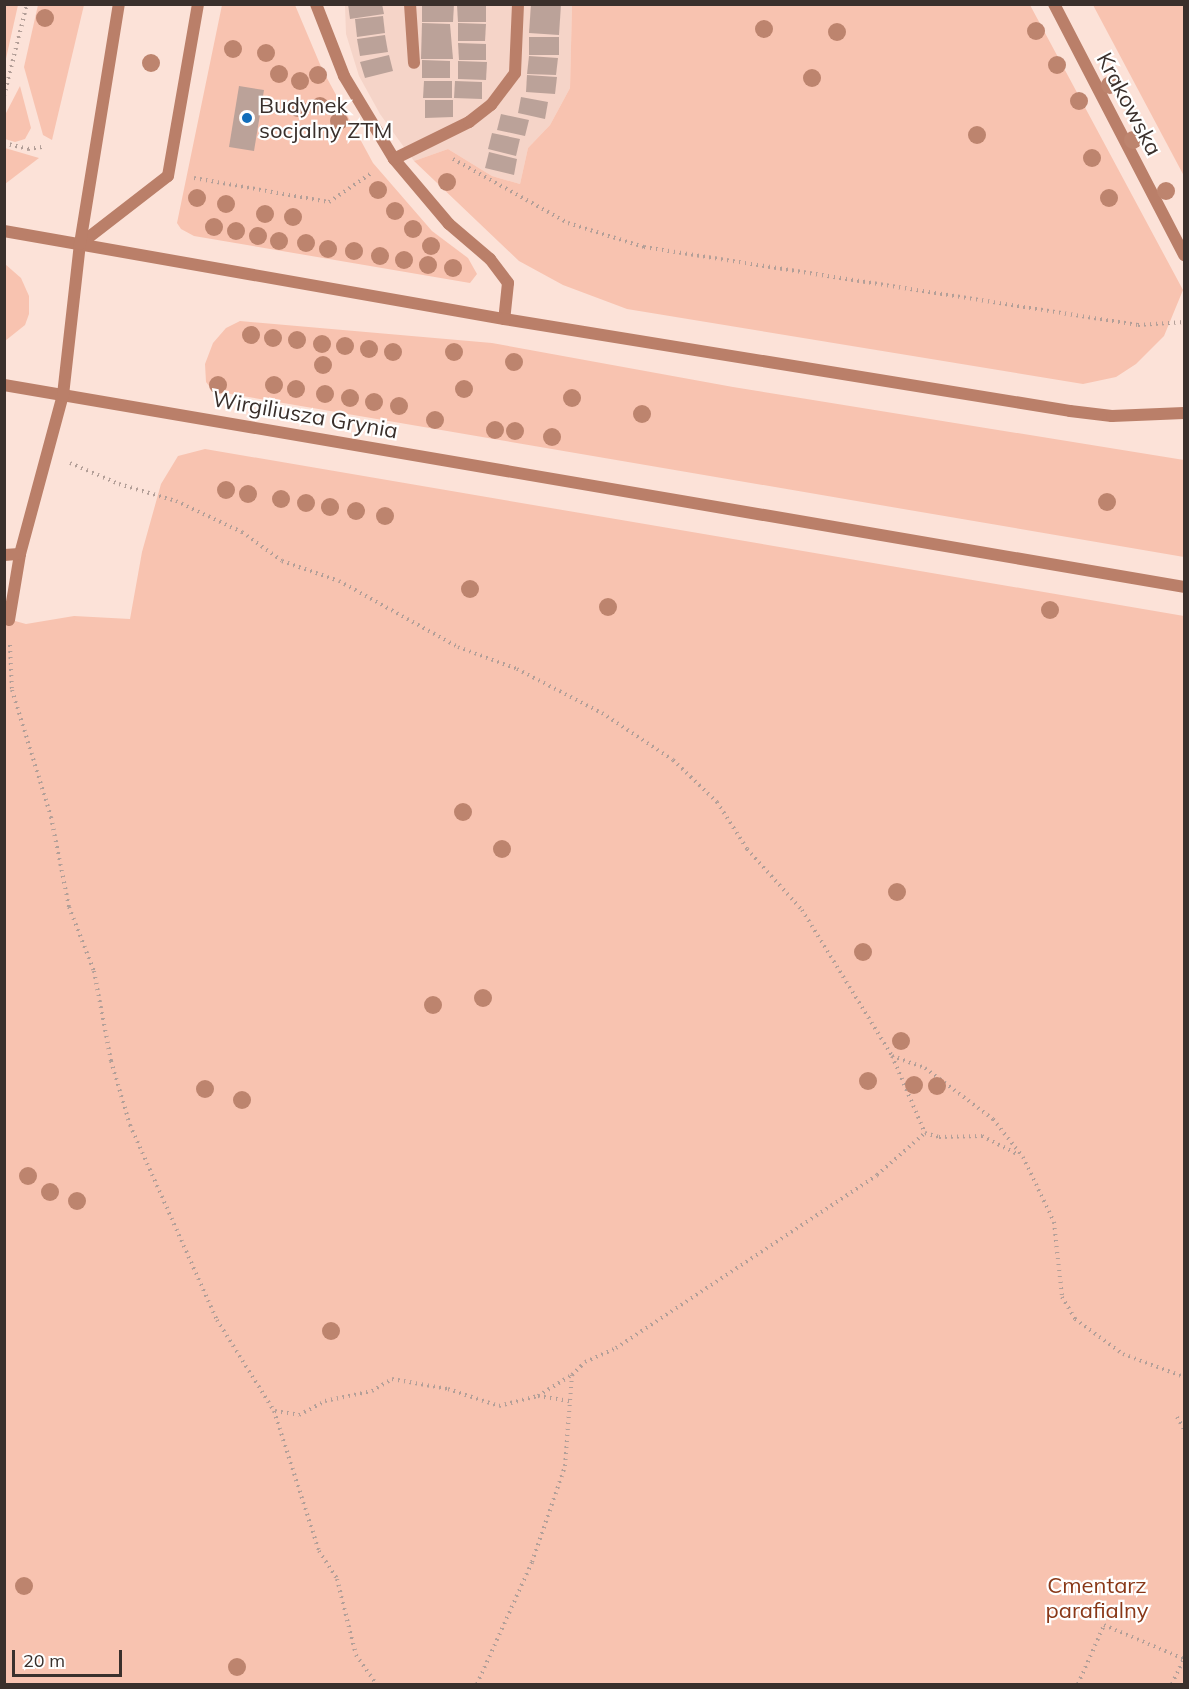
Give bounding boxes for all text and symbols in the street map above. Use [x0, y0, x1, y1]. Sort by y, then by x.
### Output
street label: Krakowska [1091, 48, 1167, 160]
place label: Budynek socjalny ZTM [259, 92, 392, 144]
marker: Budynek socjalny ZTM [240, 111, 254, 125]
street label: Wirgiliusza Grynia [210, 386, 400, 444]
park label: Cmentarz parafialny [1045, 1572, 1149, 1624]
scale bar [15, 1638, 124, 1676]
text: 20 m [23, 1649, 65, 1672]

